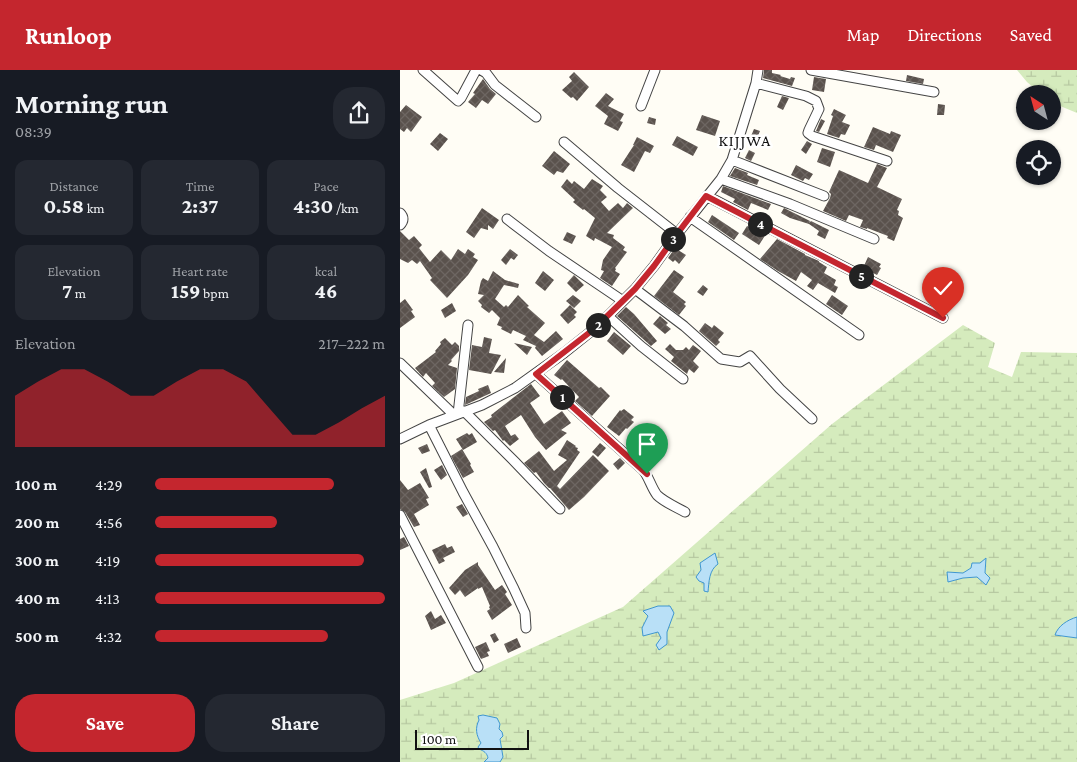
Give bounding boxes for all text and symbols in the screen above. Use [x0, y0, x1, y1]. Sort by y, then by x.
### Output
text: Runloop [25, 22, 112, 49]
text: Map [847, 25, 879, 45]
text: Directions [907, 25, 982, 45]
text: Saved [1010, 25, 1052, 45]
north arrow [1016, 85, 1061, 130]
map controls [1016, 85, 1061, 185]
button: share [333, 87, 385, 139]
text: Morning run [15, 88, 168, 119]
text: 08:39 [15, 123, 52, 140]
district label: KIJJWA [719, 132, 771, 150]
button: locate [1016, 140, 1061, 185]
text: Distance [50, 178, 98, 194]
text: Time [186, 178, 214, 194]
text: Pace [313, 178, 339, 194]
text: 0.58 [43, 194, 84, 218]
text: 2:37 [182, 194, 218, 218]
text: 4:30 [293, 194, 333, 218]
text: km [84, 200, 105, 216]
text: /km [333, 200, 359, 216]
pin: 4 [748, 212, 772, 236]
text: 4 [757, 216, 764, 232]
pin: 3 [660, 226, 686, 252]
text: 3 [670, 231, 677, 247]
text: Elevation [47, 263, 101, 279]
text: Heart rate [172, 263, 228, 279]
text: kcal [315, 263, 337, 279]
pin: 5 [848, 264, 874, 288]
pin [922, 267, 964, 318]
text: 5 [858, 268, 865, 284]
icon: check [929, 274, 957, 302]
text: 7 [62, 279, 72, 303]
text: 159 [171, 279, 200, 303]
text: 46 [315, 279, 337, 303]
text: m [72, 285, 86, 301]
text: bpm [200, 285, 229, 301]
pin: 2 [586, 312, 610, 338]
text: 2 [595, 317, 602, 333]
text: Elevation [15, 335, 76, 352]
text: 217–222 m [318, 335, 385, 352]
pin: 1 [550, 384, 574, 410]
text: 1 [560, 389, 565, 405]
pin [626, 423, 668, 474]
icon: arrive [633, 430, 661, 458]
text: 100 m [15, 476, 57, 493]
text: 4:29 [95, 476, 123, 493]
text: 200 m [15, 514, 59, 531]
text: 4:56 [95, 514, 123, 531]
text: 300 m [15, 552, 59, 569]
text: 4:19 [95, 552, 120, 569]
text: 400 m [15, 590, 60, 607]
text: 4:13 [95, 590, 120, 607]
text: 500 m [15, 628, 59, 645]
text: 4:32 [95, 628, 122, 645]
button: Save [15, 694, 195, 752]
button: Share [205, 694, 385, 752]
scale bar [415, 727, 529, 750]
text: 100 m [422, 731, 456, 747]

